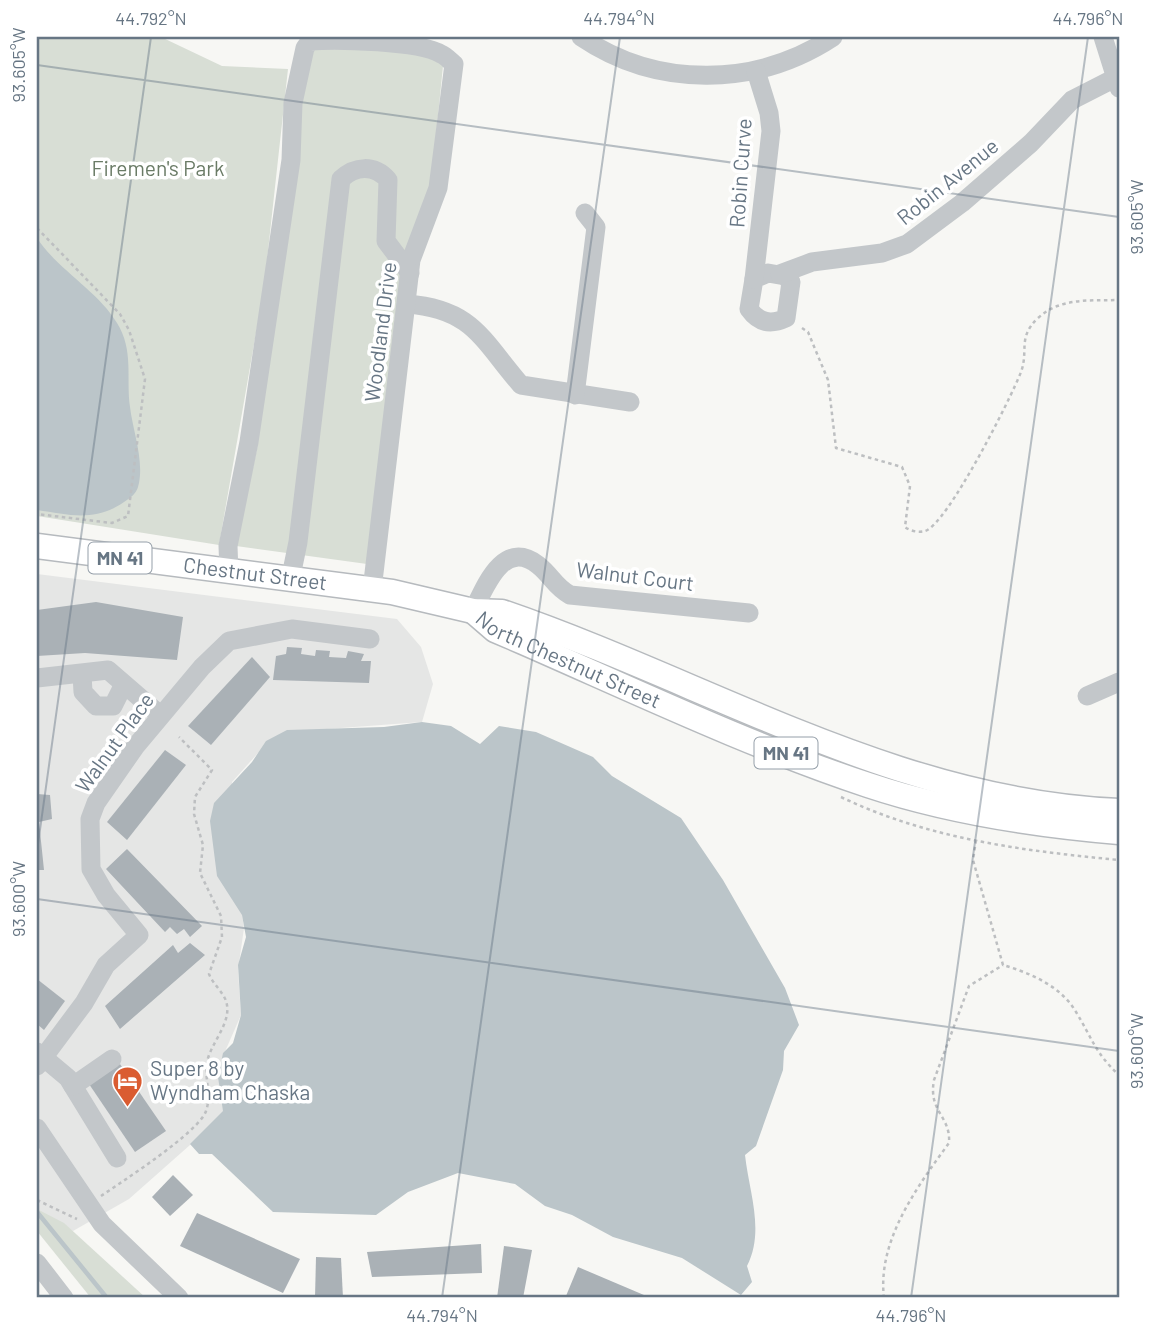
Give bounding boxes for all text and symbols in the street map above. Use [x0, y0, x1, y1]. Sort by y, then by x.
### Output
text: 44.792°N [115, 7, 187, 29]
text: 44.794°N [583, 7, 655, 29]
text: 44.796°N [1052, 7, 1124, 29]
text: 93.605°W [7, 27, 29, 103]
street label: Robin Curve [723, 117, 756, 228]
street label: Robin Avenue [891, 132, 1003, 229]
park label: Firemen's Park [92, 155, 224, 180]
text: 93.605°W [1125, 179, 1147, 255]
street label: Woodland Drive [359, 260, 401, 403]
road number: MN 41 [88, 542, 152, 573]
street label: Chestnut Street [182, 551, 329, 594]
street label: Walnut Court [575, 556, 695, 595]
street label: North Chestnut Street [471, 605, 665, 712]
street label: Walnut Place [69, 687, 158, 797]
road number: MN 41 [754, 738, 818, 768]
text: 93.600°W [7, 861, 29, 937]
text: 93.600°W [1125, 1013, 1147, 1089]
place label: Super 8 by Wyndham Chaska [150, 1055, 310, 1104]
hotel icon: Super 8 by Wyndham Chaska [110, 1064, 144, 1108]
text: 44.794°N [406, 1304, 478, 1326]
text: 44.796°N [875, 1304, 947, 1326]

